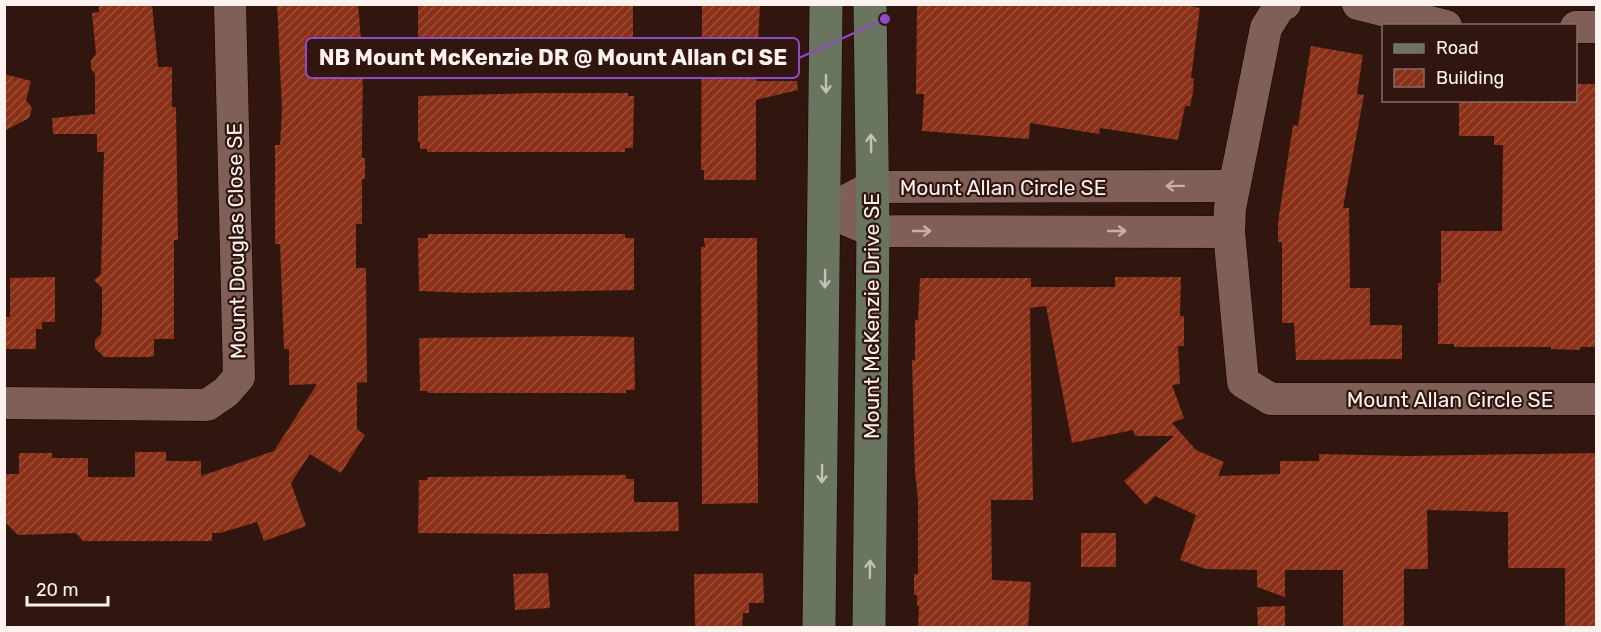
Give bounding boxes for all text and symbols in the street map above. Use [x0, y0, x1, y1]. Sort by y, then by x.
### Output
legend [1382, 24, 1577, 102]
text: Road [1436, 37, 1479, 59]
callout: NB Mount McKenzie DR @ Mount Allan CI SE [306, 38, 799, 78]
text: NB Mount McKenzie DR @ Mount Allan CI SE [319, 44, 787, 71]
text: Building [1436, 67, 1504, 89]
one-way arrow [820, 73, 832, 93]
street label: Mount Douglas Close SE [221, 123, 251, 359]
one-way arrow [865, 134, 877, 154]
street label: Mount Allan Circle SE [900, 175, 1106, 200]
one-way arrow [1165, 181, 1185, 192]
street label: Mount McKenzie Drive SE [859, 193, 884, 439]
one-way arrow [912, 225, 932, 237]
one-way arrow [1107, 225, 1127, 237]
one-way arrow [819, 268, 830, 288]
street label: Mount Allan Circle SE [1347, 387, 1553, 412]
one-way arrow [816, 463, 828, 483]
one-way arrow [864, 560, 876, 580]
scale bar [27, 569, 108, 607]
text: 20 m [36, 579, 78, 601]

